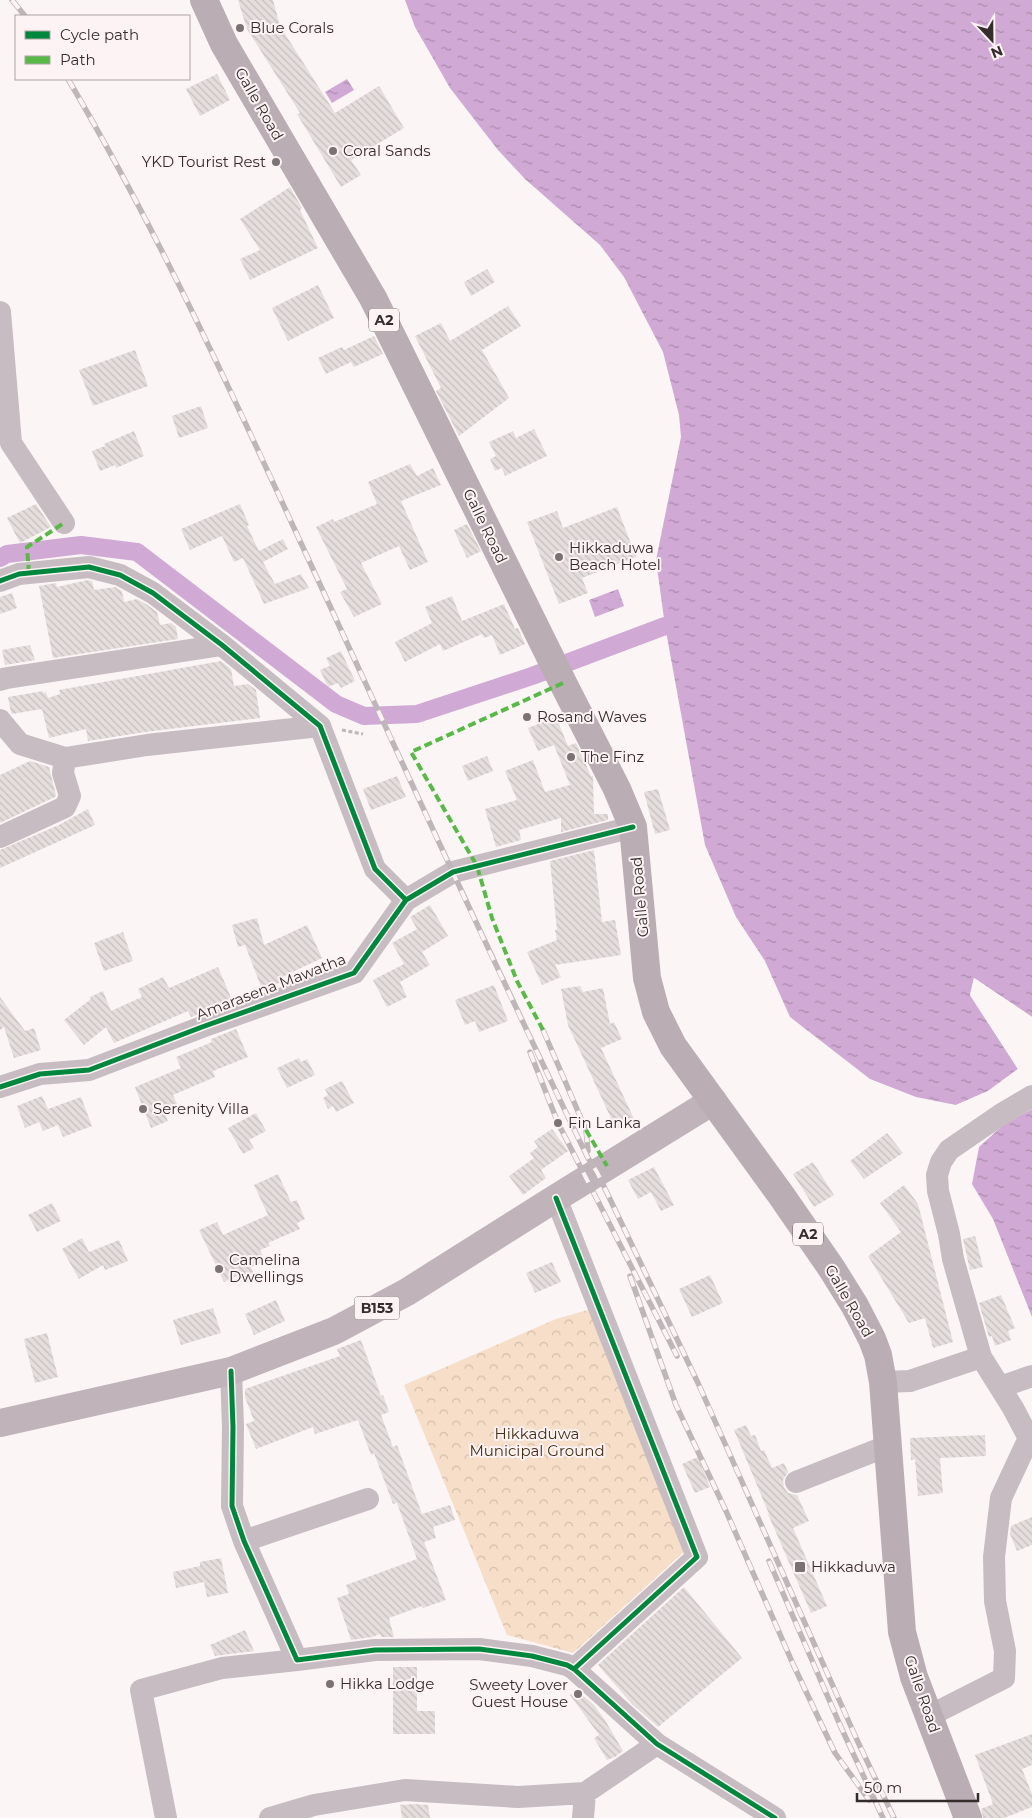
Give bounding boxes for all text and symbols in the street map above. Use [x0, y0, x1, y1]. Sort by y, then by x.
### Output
legend [15, 15, 190, 80]
north arrow [967, 15, 1017, 65]
place label: Blue Corals [250, 18, 334, 37]
marker: Blue Corals [234, 22, 246, 34]
text: Cycle path [60, 25, 139, 44]
text: N [988, 42, 1005, 63]
text: Path [60, 50, 96, 69]
street label: Galle Road [231, 64, 288, 143]
place label: Coral Sands [343, 141, 431, 160]
marker: Coral Sands [327, 145, 339, 157]
place label: YKD Tourist Rest [142, 152, 266, 171]
marker: YKD Tourist Rest [270, 156, 282, 168]
road number: A2 [369, 308, 399, 332]
street label: Galle Road [459, 485, 512, 566]
place label: Hikkaduwa Beach Hotel [569, 538, 661, 574]
marker: Hikkaduwa Beach Hotel [553, 551, 565, 563]
place label: Rosand Waves [537, 707, 647, 726]
marker: Rosand Waves [521, 711, 533, 723]
place label: The Finz [581, 747, 644, 766]
marker: The Finz [565, 751, 577, 763]
street label: Galle Road [627, 856, 652, 938]
street label: Amarasena Mawatha [193, 949, 348, 1024]
place label: Serenity Villa [153, 1099, 249, 1118]
marker: Serenity Villa [137, 1103, 149, 1115]
place label: Fin Lanka [568, 1113, 641, 1132]
marker: Fin Lanka [552, 1117, 564, 1129]
road number: A2 [793, 1222, 823, 1246]
place label: Camelina Dwellings [229, 1250, 303, 1286]
street label: Galle Road [821, 1261, 878, 1340]
marker: Camelina Dwellings [213, 1263, 225, 1275]
road number: B153 [354, 1296, 400, 1320]
park label: Hikkaduwa Municipal Ground [469, 1424, 605, 1460]
place label: Hikkaduwa [811, 1557, 896, 1576]
marker: Hikkaduwa [793, 1560, 807, 1574]
street label: Galle Road [900, 1653, 945, 1735]
place label: Hikka Lodge [340, 1674, 434, 1693]
place label: Sweety Lover Guest House [469, 1675, 568, 1711]
marker: Hikka Lodge [324, 1678, 336, 1690]
marker: Sweety Lover Guest House [572, 1688, 584, 1700]
scale bar [857, 1770, 978, 1802]
text: 50 m [864, 1778, 902, 1797]

